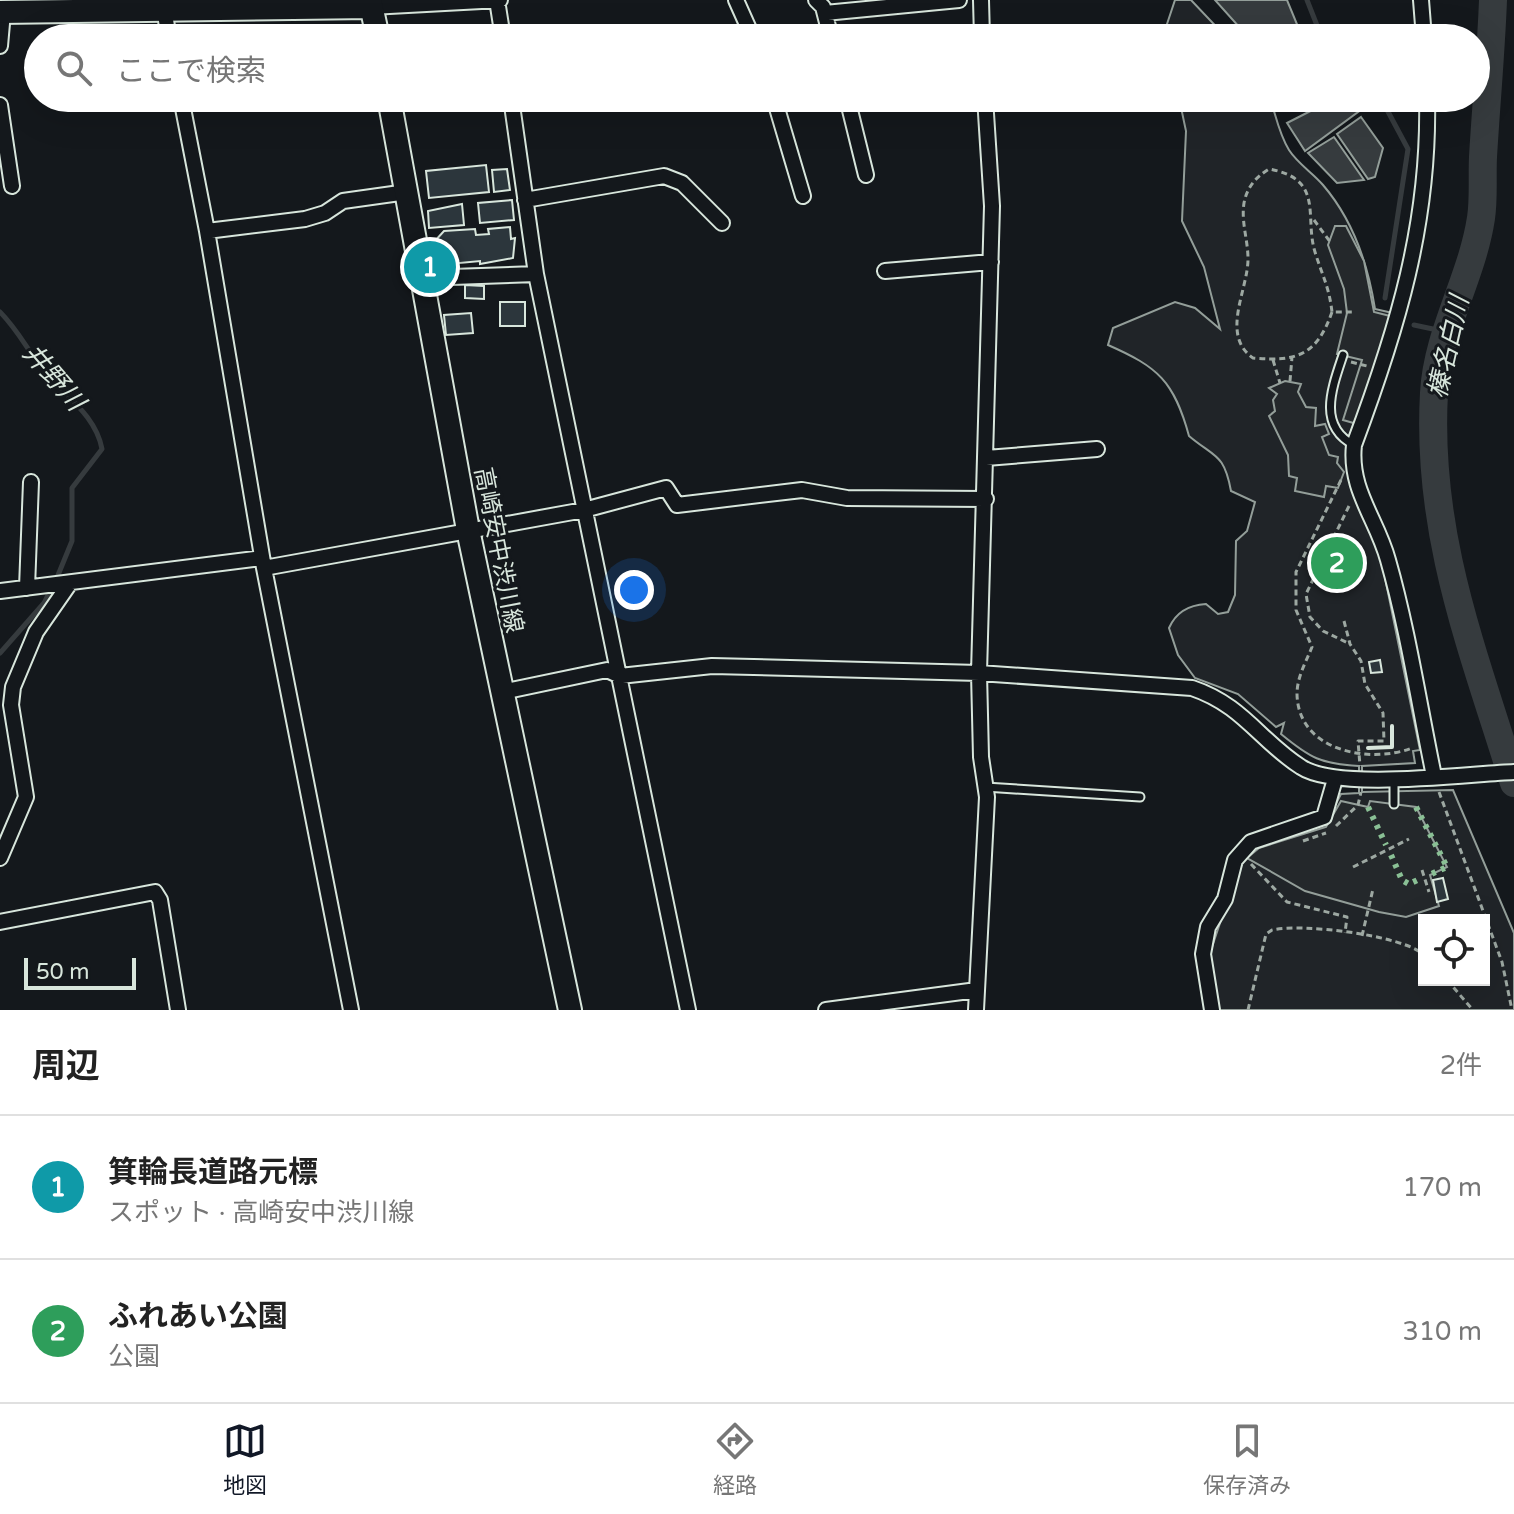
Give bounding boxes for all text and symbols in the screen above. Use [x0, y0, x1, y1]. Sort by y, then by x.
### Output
search box [24, 24, 1490, 112]
icon: search [52, 46, 96, 90]
text: ここで検索 [116, 53, 266, 90]
pin: 1 [404, 237, 456, 297]
water label: 榛名白川 [1422, 290, 1476, 401]
water label: 井野川 [16, 338, 93, 419]
street label: 高崎安中渋川線 [468, 465, 529, 635]
pin: 2 [1311, 533, 1363, 593]
your location [614, 570, 654, 610]
map controls [1418, 914, 1490, 986]
button: locate [1418, 914, 1490, 986]
scale bar [24, 954, 136, 990]
text: 50 m [36, 959, 90, 985]
text: 周辺 [32, 1046, 100, 1087]
text: 2件 [1440, 1050, 1482, 1081]
text: 箕輪長道路元標 [108, 1154, 318, 1191]
text: 1 [50, 1172, 66, 1203]
text: 170 m [1402, 1172, 1482, 1203]
text: スポット · 高崎安中渋川線 [108, 1197, 414, 1228]
text: ふれあい公園 [108, 1298, 288, 1335]
text: 2 [50, 1316, 66, 1347]
text: 310 m [1402, 1316, 1482, 1347]
text: 公園 [108, 1341, 160, 1372]
tab: 地図 [223, 1419, 267, 1499]
tab: 経路 [713, 1419, 757, 1499]
tab: 保存済み [1203, 1419, 1291, 1499]

